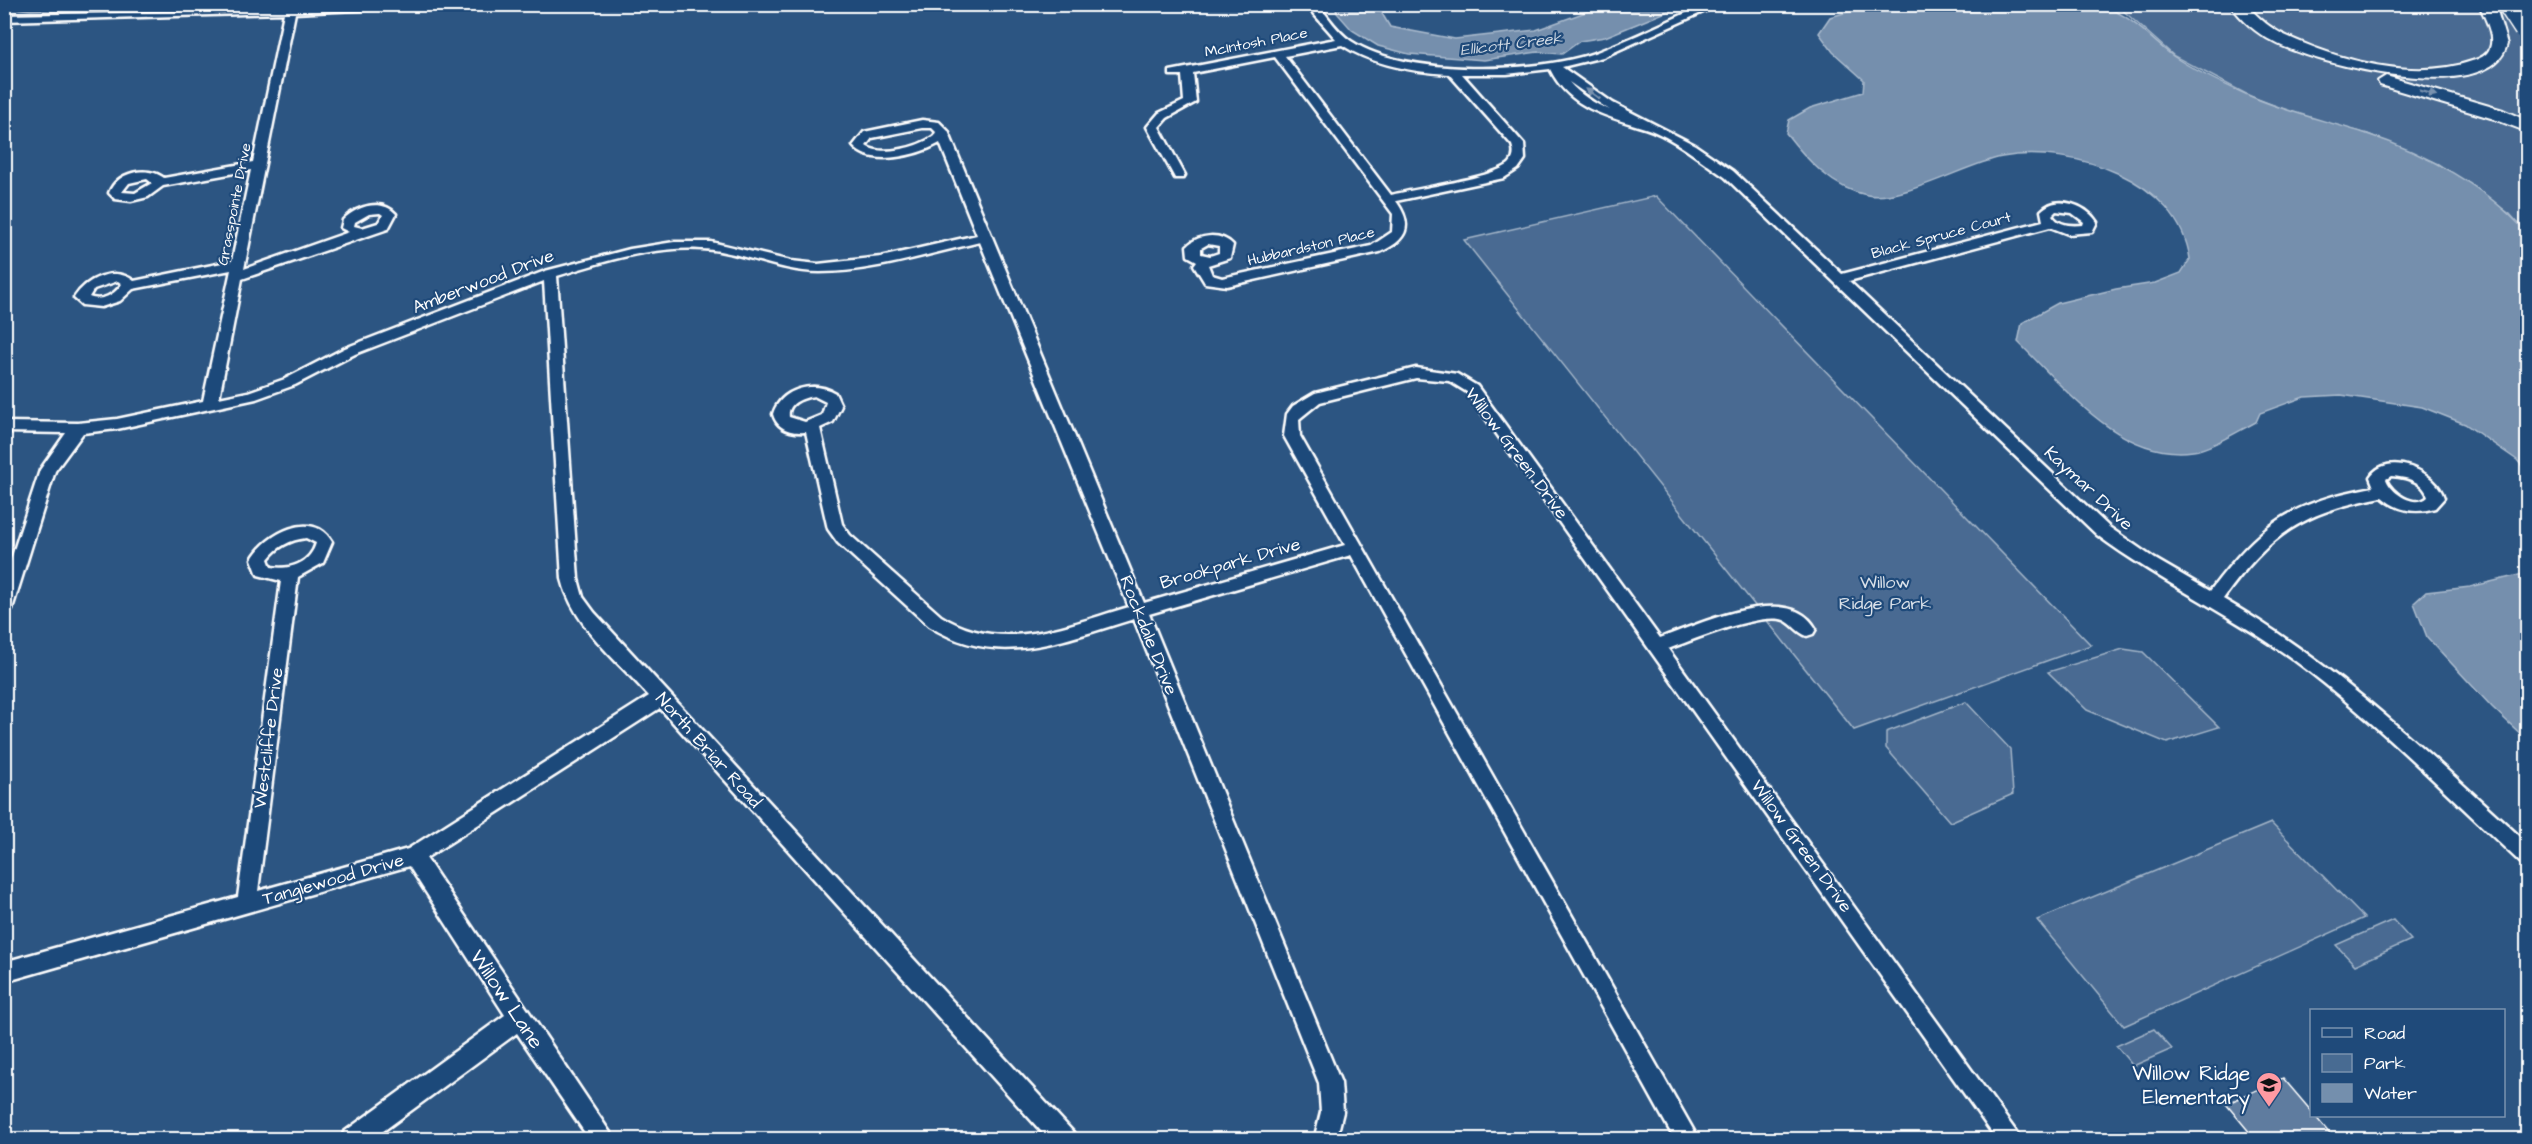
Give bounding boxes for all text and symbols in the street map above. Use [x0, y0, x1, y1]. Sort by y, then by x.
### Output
street label: McIntosh Place [1203, 22, 1309, 63]
water label: Ellicott Creek [1459, 27, 1565, 61]
one-way arrow [1586, 88, 1602, 100]
one-way arrow [2419, 89, 2437, 98]
street label: Grasspointe Drive [212, 141, 257, 267]
street label: Black Spruce Court [1869, 207, 2013, 264]
street label: Hubbardston Place [1245, 222, 1377, 271]
street label: Amberwood Drive [409, 243, 558, 320]
street label: Willow Green Drive [1459, 382, 1574, 524]
street label: Kaymar Drive [2038, 440, 2139, 537]
street label: Brookpark Drive [1157, 531, 1303, 595]
park label: Willow Ridge Park [1839, 570, 1931, 617]
street label: Rockdale Drive [1113, 572, 1184, 699]
street label: Westcliffe Drive [247, 666, 290, 810]
street label: North Briar Road [650, 687, 767, 814]
street label: Willow Green Drive [1745, 775, 1858, 918]
street label: Tanglewood Drive [260, 847, 407, 913]
street label: Willow Lane [463, 944, 550, 1055]
legend [2310, 1009, 2505, 1117]
text: Road [2364, 1021, 2405, 1046]
text: Park [2364, 1051, 2406, 1076]
place label: Willow Ridge Elementary [2132, 1059, 2250, 1114]
school or university icon: Willow Ridge Elementary [2254, 1070, 2284, 1108]
text: Water [2364, 1081, 2417, 1106]

